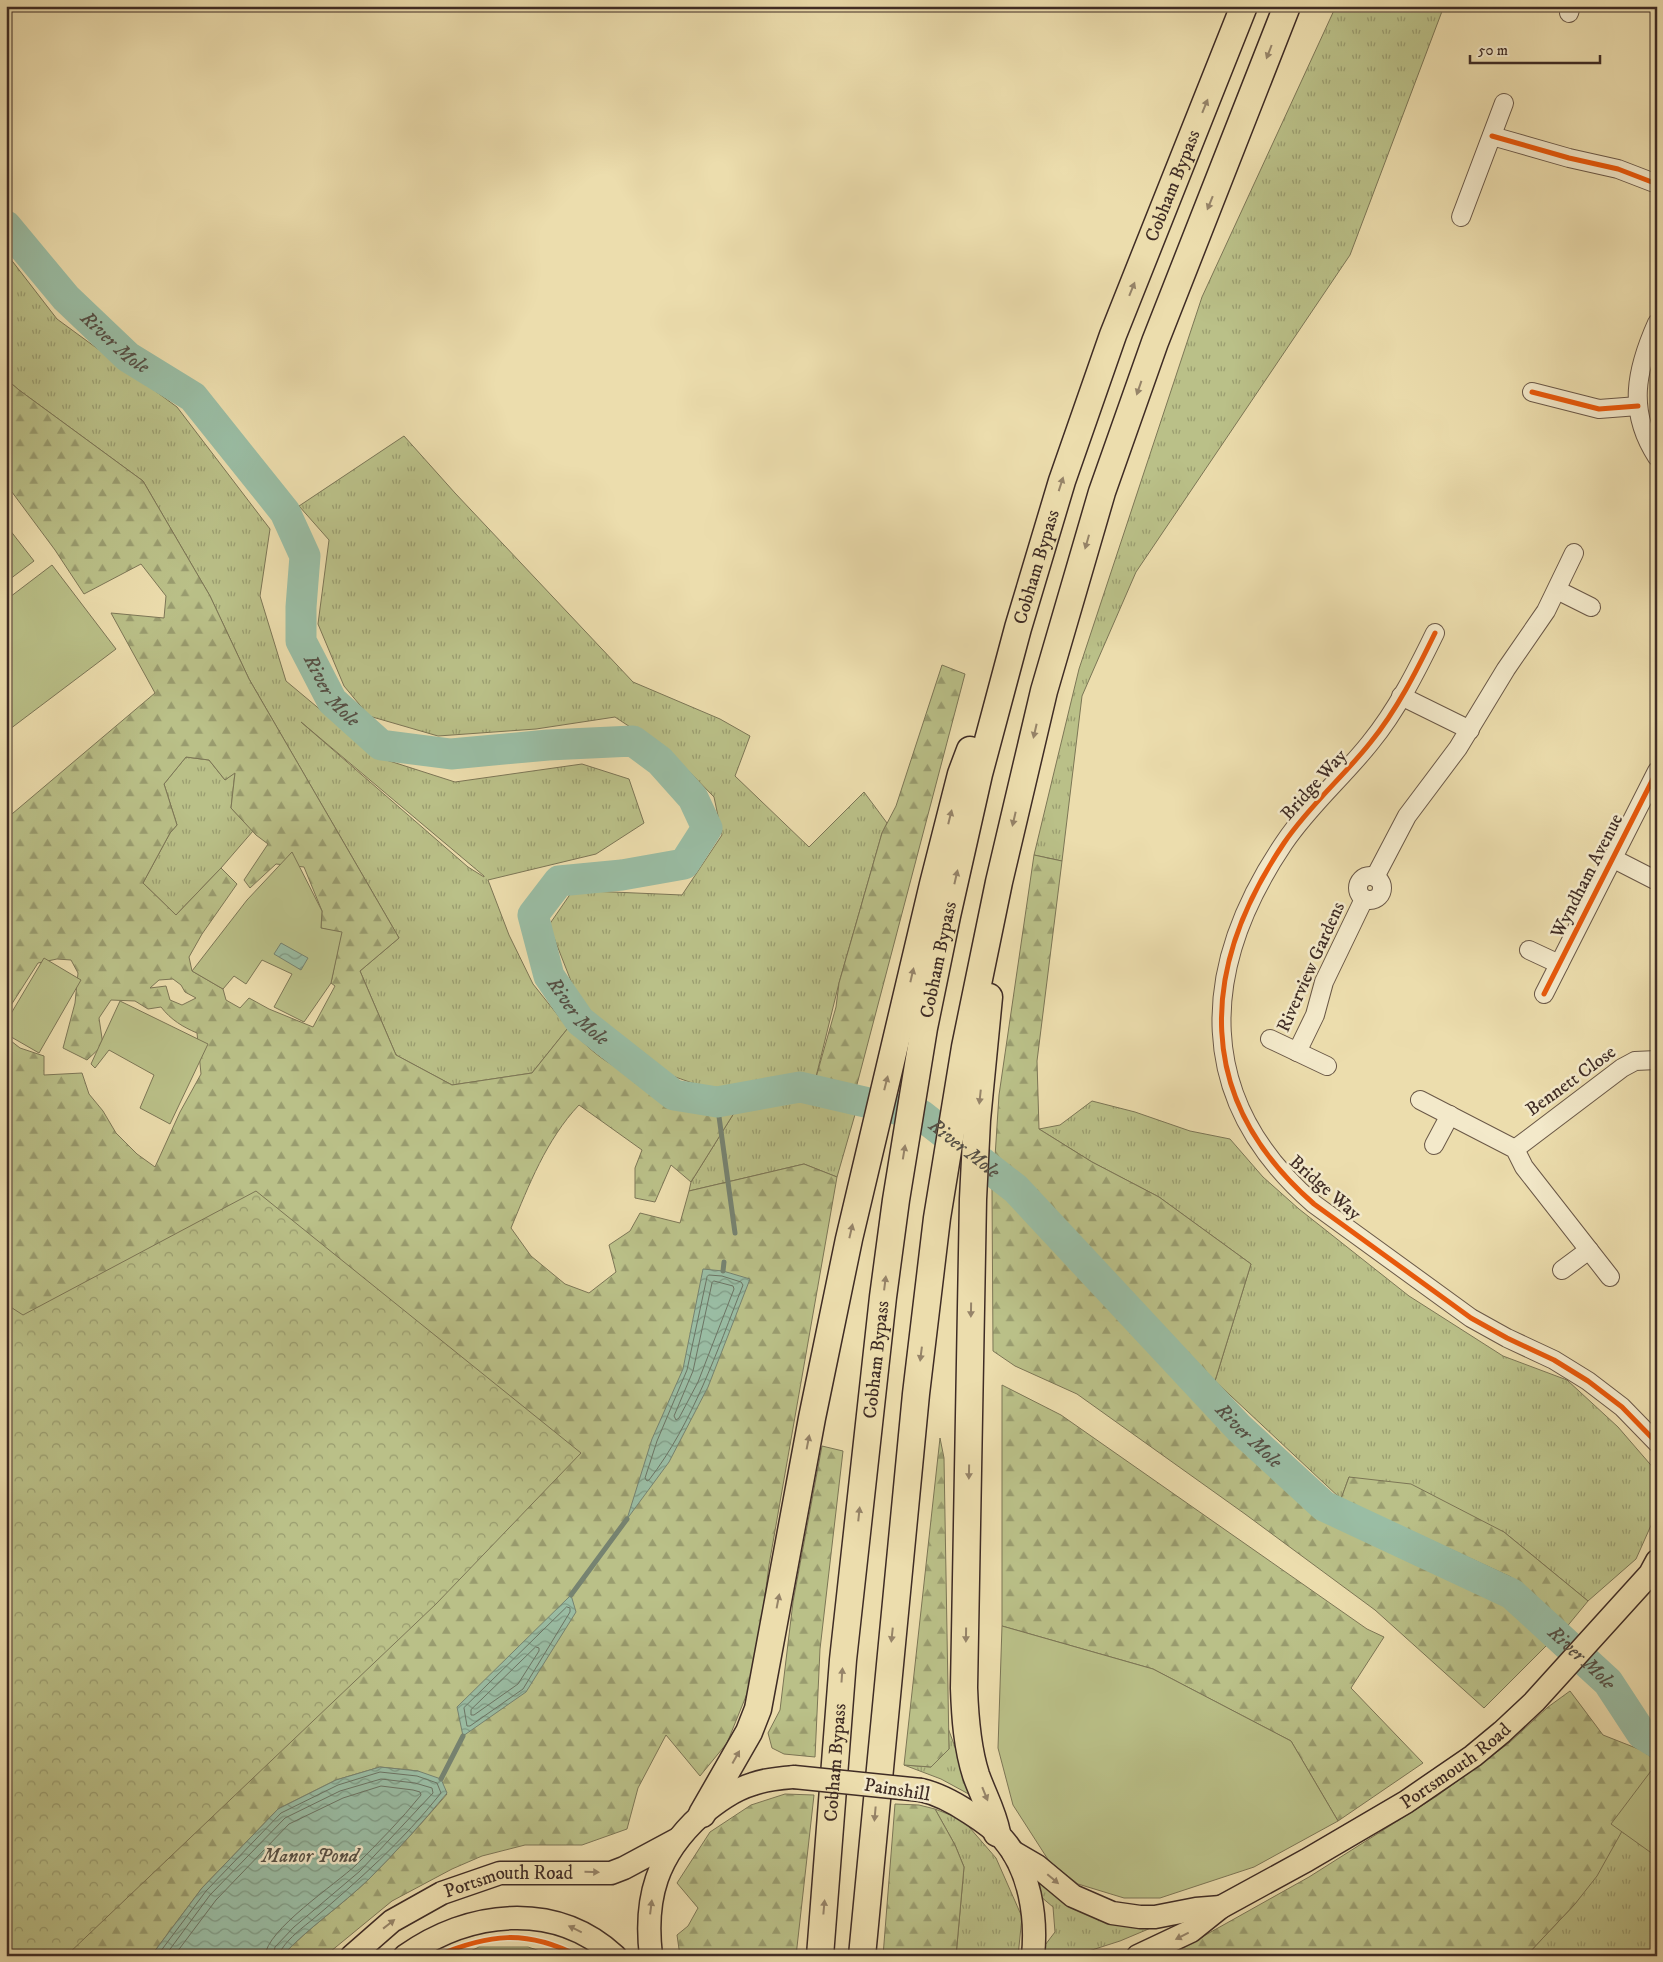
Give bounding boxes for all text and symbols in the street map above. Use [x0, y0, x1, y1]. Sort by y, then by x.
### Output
scale bar [1470, 32, 1600, 64]
text: 50 m [1478, 41, 1508, 60]
one-way arrow [1265, 45, 1273, 60]
one-way arrow [1201, 98, 1209, 113]
street label: Cobham Bypass [1140, 126, 1205, 245]
one-way arrow [1206, 196, 1214, 211]
one-way arrow [1128, 282, 1136, 296]
water label: River Mole [74, 305, 155, 380]
one-way arrow [1135, 381, 1143, 396]
one-way arrow [1058, 476, 1066, 491]
street label: Cobham Bypass [1008, 507, 1064, 627]
one-way arrow [1083, 535, 1091, 550]
water label: River Mole [297, 649, 366, 733]
one-way arrow [1030, 724, 1038, 740]
street label: Bridge Way [1276, 744, 1353, 825]
one-way arrow [946, 809, 954, 824]
street label: Wyndham Avenue [1545, 810, 1628, 943]
one-way arrow [1010, 811, 1018, 826]
one-way arrow [952, 870, 960, 885]
street label: Riverview Gardens [1272, 898, 1350, 1036]
street label: Cobham Bypass [915, 899, 961, 1020]
one-way arrow [908, 967, 916, 982]
water label: River Mole [541, 972, 615, 1052]
street label: Bennett Close [1522, 1041, 1621, 1121]
one-way arrow [882, 1076, 890, 1091]
one-way arrow [975, 1089, 983, 1105]
water label: River Mole [923, 1112, 1006, 1185]
one-way arrow [900, 1144, 908, 1160]
street label: Bridge Way [1284, 1151, 1366, 1226]
one-way arrow [847, 1223, 855, 1239]
one-way arrow [881, 1274, 889, 1290]
street label: Cobham Bypass [858, 1300, 894, 1420]
one-way arrow [967, 1302, 975, 1318]
one-way arrow [917, 1346, 925, 1362]
water label: River Mole [1209, 1397, 1288, 1475]
one-way arrow [804, 1433, 812, 1449]
one-way arrow [965, 1464, 973, 1480]
one-way arrow [855, 1505, 863, 1521]
one-way arrow [774, 1593, 782, 1609]
water label: River Mole [1542, 1620, 1622, 1695]
one-way arrow [961, 1627, 969, 1643]
one-way arrow [888, 1628, 896, 1644]
one-way arrow [838, 1667, 846, 1683]
street label: Cobham Bypass [819, 1703, 851, 1823]
street label: Portsmouth Road [1396, 1718, 1516, 1814]
one-way arrow [732, 1750, 740, 1764]
street label: Painshill [862, 1773, 932, 1807]
one-way arrow [981, 1787, 989, 1801]
one-way arrow [871, 1807, 879, 1823]
water label: Manor Pond [260, 1844, 362, 1869]
street label: Portsmouth Road [441, 1861, 573, 1903]
one-way arrow [585, 1868, 601, 1876]
one-way arrow [1047, 1873, 1059, 1884]
one-way arrow [647, 1899, 655, 1915]
one-way arrow [820, 1899, 828, 1915]
one-way arrow [382, 1919, 396, 1929]
one-way arrow [568, 1925, 582, 1933]
one-way arrow [1175, 1932, 1189, 1940]

